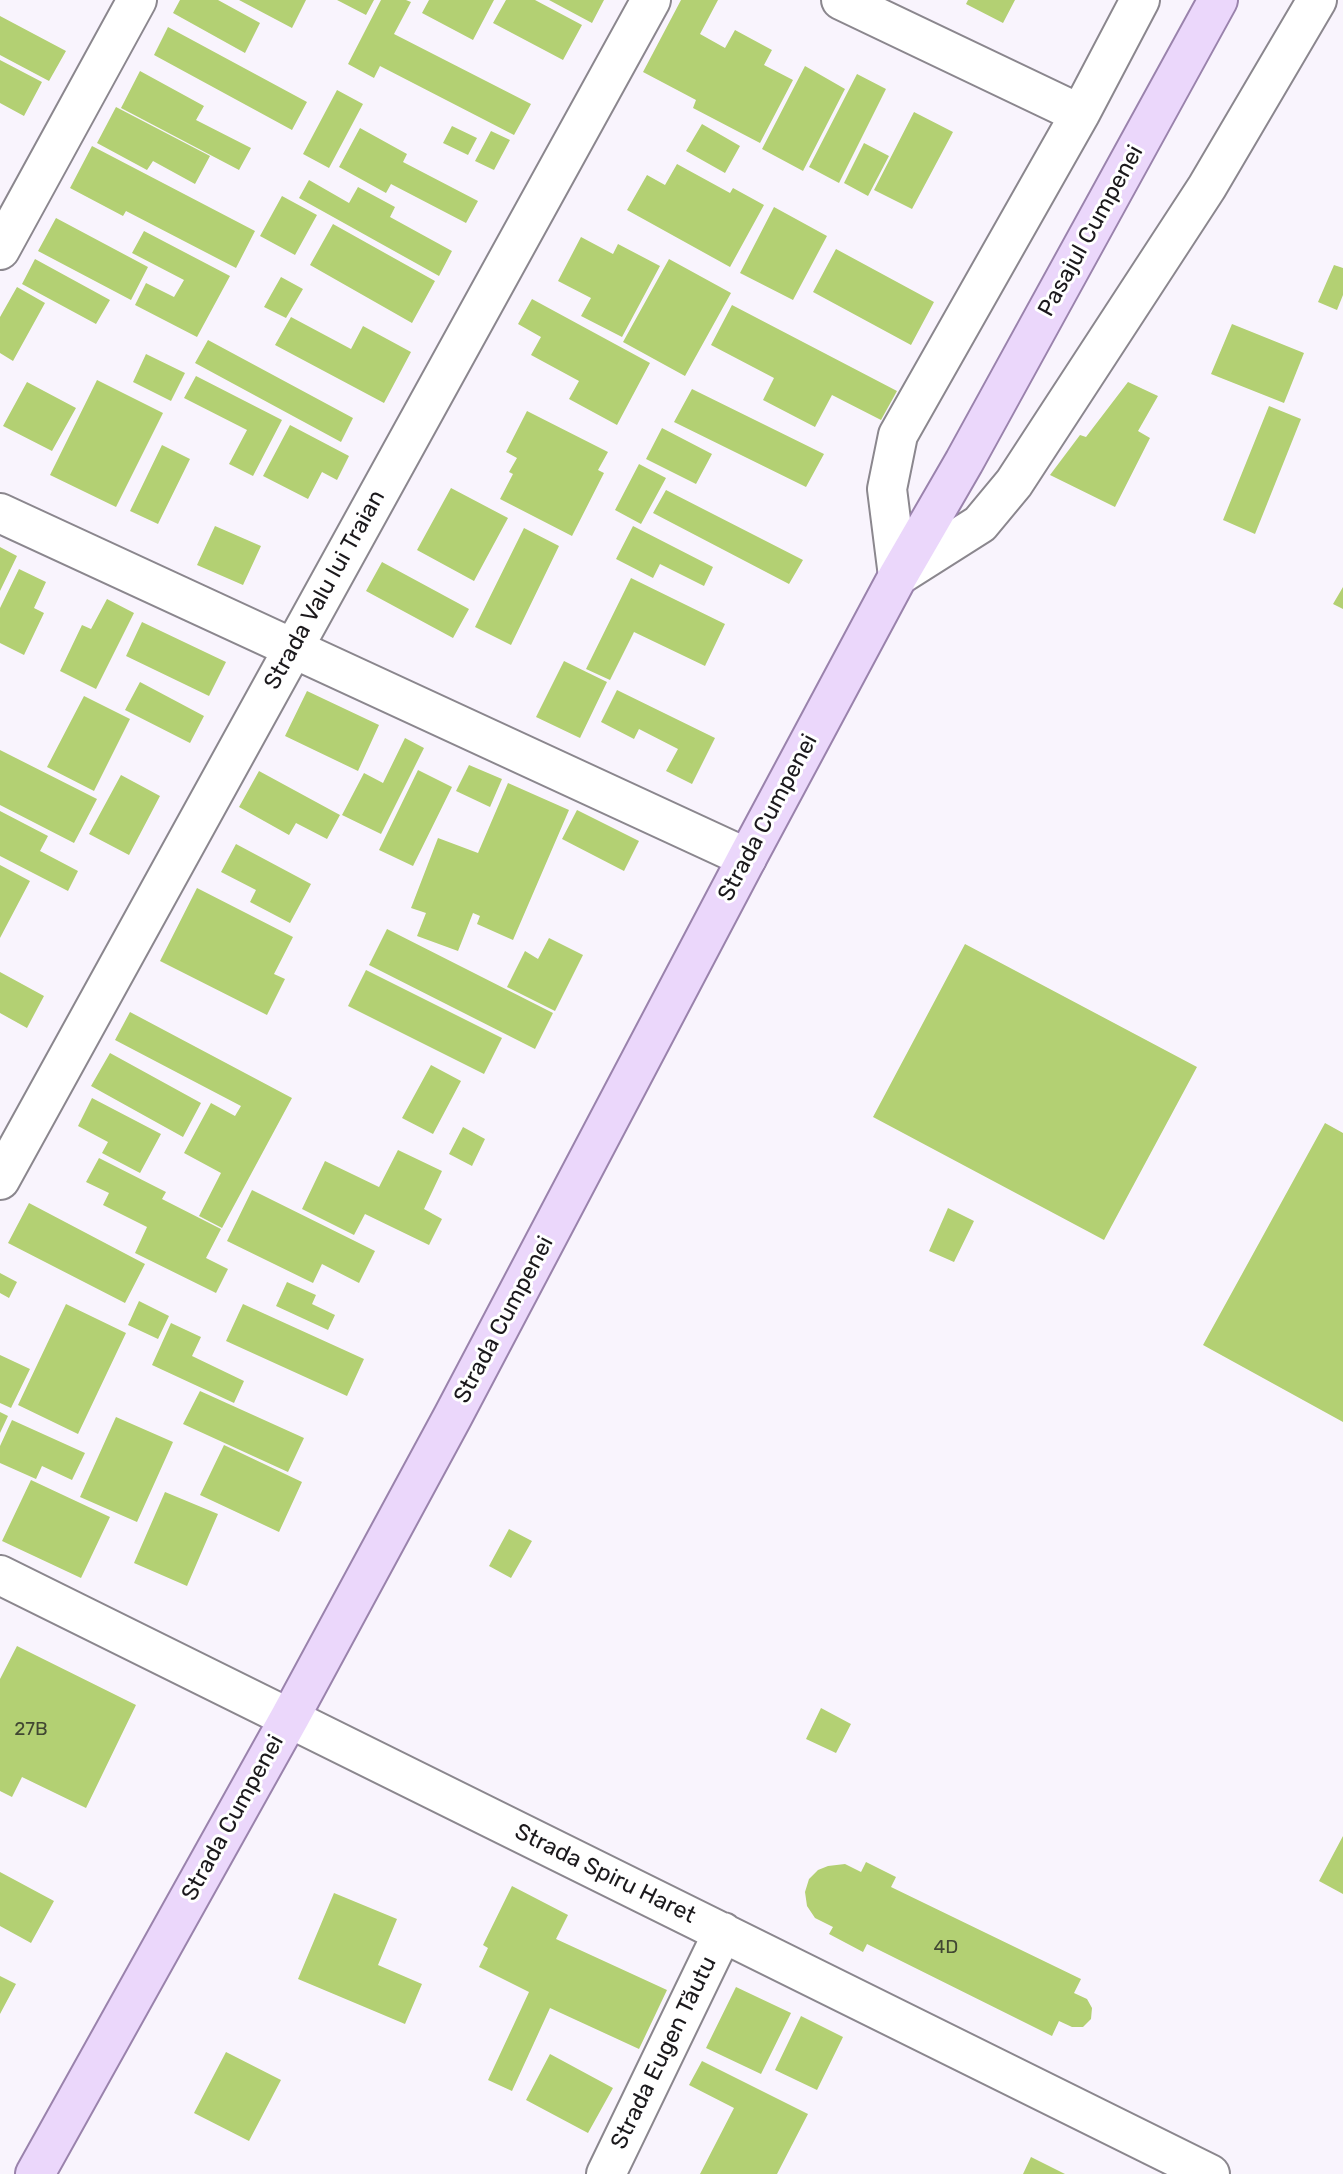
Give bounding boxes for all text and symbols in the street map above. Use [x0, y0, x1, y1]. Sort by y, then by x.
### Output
street label: Pasajul Cumpenei [1033, 141, 1149, 321]
street label: Strada Valu lui Traian [259, 486, 391, 694]
street label: Strada Cumpenei [712, 730, 824, 906]
street label: Strada Cumpenei [448, 1232, 560, 1408]
house number: 27B [14, 1719, 48, 1741]
street label: Strada Cumpenei [176, 1730, 290, 1906]
street label: Strada Spiru Haret [510, 1818, 700, 1930]
house number: 4D [934, 1937, 958, 1959]
street label: Strada Eugen Tăutu [605, 1952, 723, 2154]

